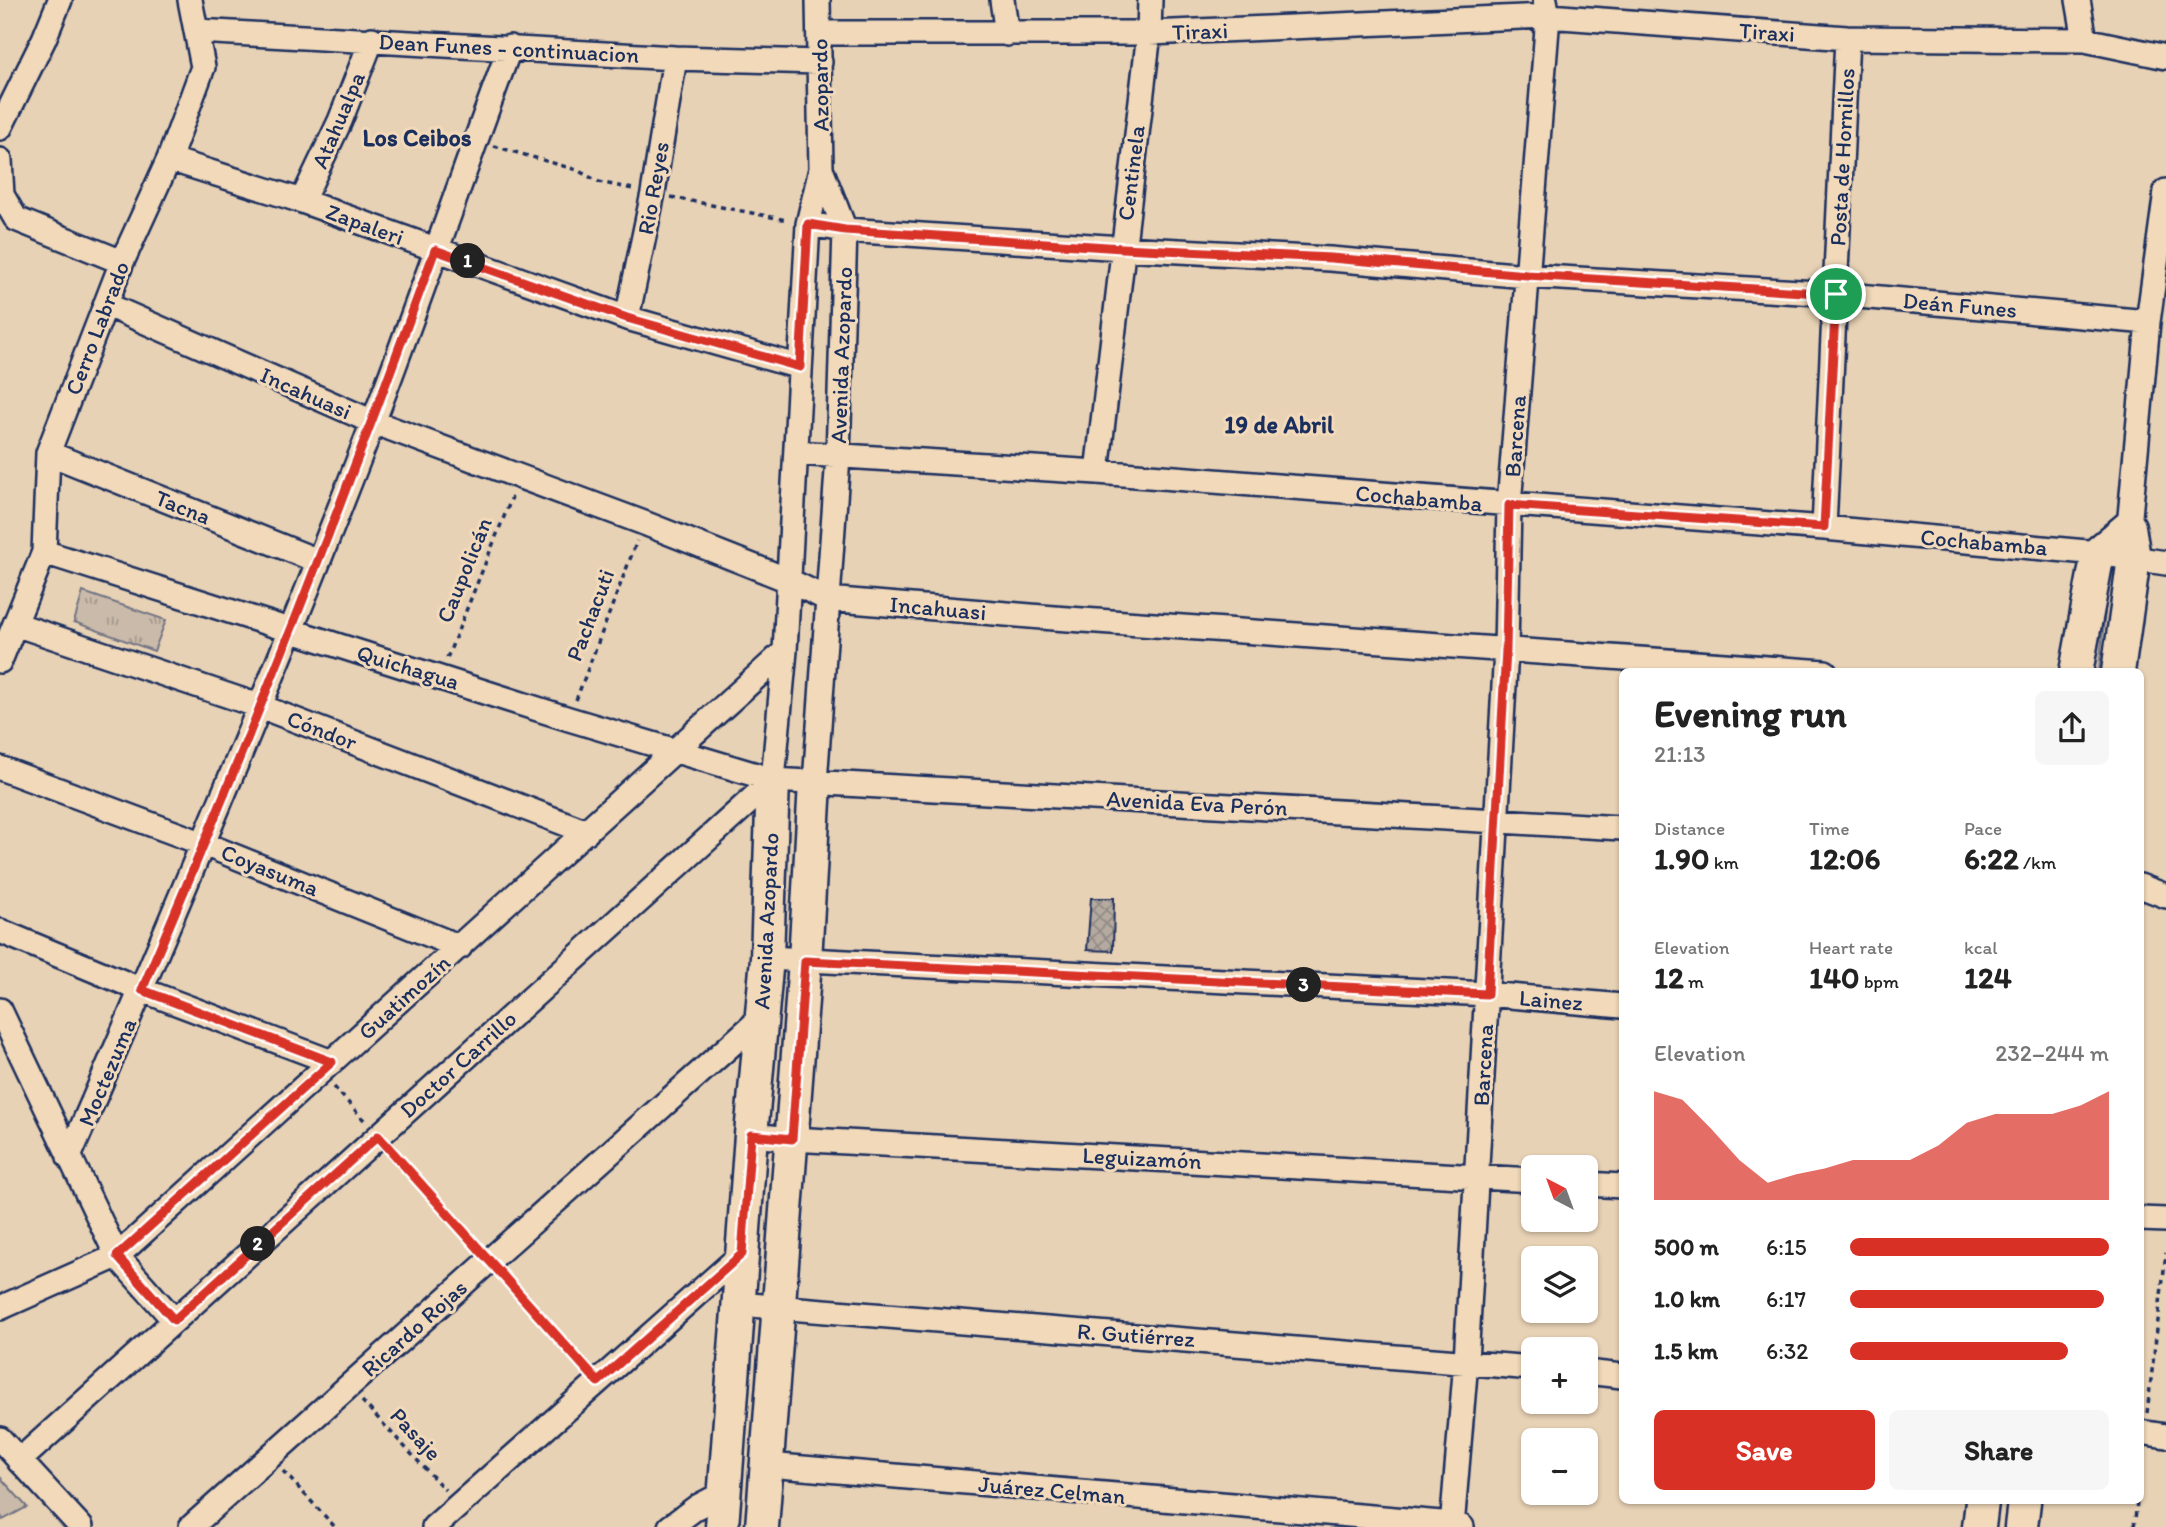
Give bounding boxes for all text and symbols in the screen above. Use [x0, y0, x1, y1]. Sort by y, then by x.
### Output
street label: Tiraxi [1172, 16, 1228, 46]
street label: Tiraxi [1738, 16, 1796, 48]
street label: Dean Funes - continuacion [378, 27, 640, 69]
street label: Azopardo [805, 38, 835, 132]
street label: Atahualpa [305, 67, 371, 173]
street label: Posta de Hornillos [1823, 67, 1861, 247]
district label: Los Ceibos [363, 123, 472, 152]
street label: Centinela [1111, 124, 1151, 222]
street label: Rio Reyes [631, 139, 675, 237]
street label: Zapaleri [322, 197, 408, 251]
pin: 1 [450, 244, 486, 278]
text: 1 [463, 249, 472, 272]
street label: Cerro Labrado [59, 257, 135, 399]
pin [1806, 264, 1866, 324]
street label: Avenida Azopardo [824, 266, 858, 444]
icon: arrive [1817, 275, 1855, 313]
street label: Deán Funes [1902, 286, 2018, 324]
street label: Incahuasi [256, 361, 356, 425]
street label: Barcena [1498, 394, 1532, 478]
district label: 19 de Abril [1224, 410, 1334, 439]
street label: Cochabamba [1354, 478, 1484, 518]
street label: Tacna [151, 483, 215, 531]
street label: Caupolicán [430, 513, 498, 627]
street label: Cochabamba [1919, 522, 2049, 562]
street label: Pachacuti [560, 565, 620, 665]
street label: Incahuasi [889, 590, 987, 626]
street label: Quichagua [353, 638, 463, 696]
text: Evening run [1654, 691, 1847, 737]
button: share [2035, 691, 2109, 765]
street label: Cóndor [283, 704, 361, 756]
text: 21:13 [1654, 740, 1706, 768]
street label: Avenida Eva Perón [1106, 784, 1288, 822]
text: Distance [1654, 817, 1725, 840]
text: Time [1809, 817, 1850, 840]
text: Pace [1964, 817, 2002, 840]
street label: Avenida Azopardo [747, 832, 785, 1010]
street label: Coyasuma [217, 838, 323, 902]
text: 1.90 [1654, 840, 1709, 877]
text: 12:06 [1809, 840, 1880, 877]
text: 6:22 [1964, 840, 2019, 877]
text: km [1709, 851, 1739, 874]
text: /km [2019, 851, 2056, 874]
text: Elevation [1654, 936, 1730, 959]
text: Heart rate [1809, 936, 1893, 959]
text: kcal [1964, 936, 1998, 959]
street label: Guatimozín [352, 948, 456, 1046]
text: 12 [1654, 959, 1684, 996]
text: 140 [1809, 959, 1859, 996]
text: 124 [1964, 959, 2012, 996]
pin: 3 [1286, 968, 1322, 1002]
text: m [1684, 970, 1704, 993]
text: bpm [1859, 970, 1899, 993]
text: 3 [1298, 973, 1309, 996]
street label: Lainez [1518, 983, 1585, 1017]
street label: Doctor Carrillo [394, 1004, 522, 1124]
street label: Moctezuma [72, 1014, 142, 1130]
street label: Barcena [1467, 1023, 1499, 1107]
text: Elevation [1654, 1039, 1745, 1067]
text: 232–244 m [1995, 1039, 2109, 1067]
street label: Leguizamón [1082, 1141, 1202, 1175]
north arrow [1521, 1155, 1598, 1232]
map controls [1521, 1155, 1598, 1505]
pin: 2 [240, 1226, 276, 1262]
text: 2 [253, 1232, 263, 1255]
text: 500 m [1654, 1233, 1719, 1261]
text: 6:15 [1766, 1233, 1807, 1261]
button: layers [1521, 1246, 1598, 1323]
street label: Ricardo Rojas [355, 1273, 473, 1383]
text: 1.0 km [1654, 1285, 1720, 1313]
text: 6:17 [1766, 1285, 1806, 1313]
street label: R. Gutiérrez [1076, 1317, 1196, 1353]
button: + [1521, 1337, 1598, 1414]
text: 1.5 km [1654, 1337, 1718, 1365]
text: 6:32 [1766, 1337, 1808, 1365]
street label: Pasaje [384, 1402, 448, 1466]
button: Save [1654, 1410, 1875, 1490]
button: Share [1889, 1410, 2109, 1490]
button: − [1521, 1428, 1598, 1505]
street label: Juárez Celman [977, 1470, 1127, 1510]

